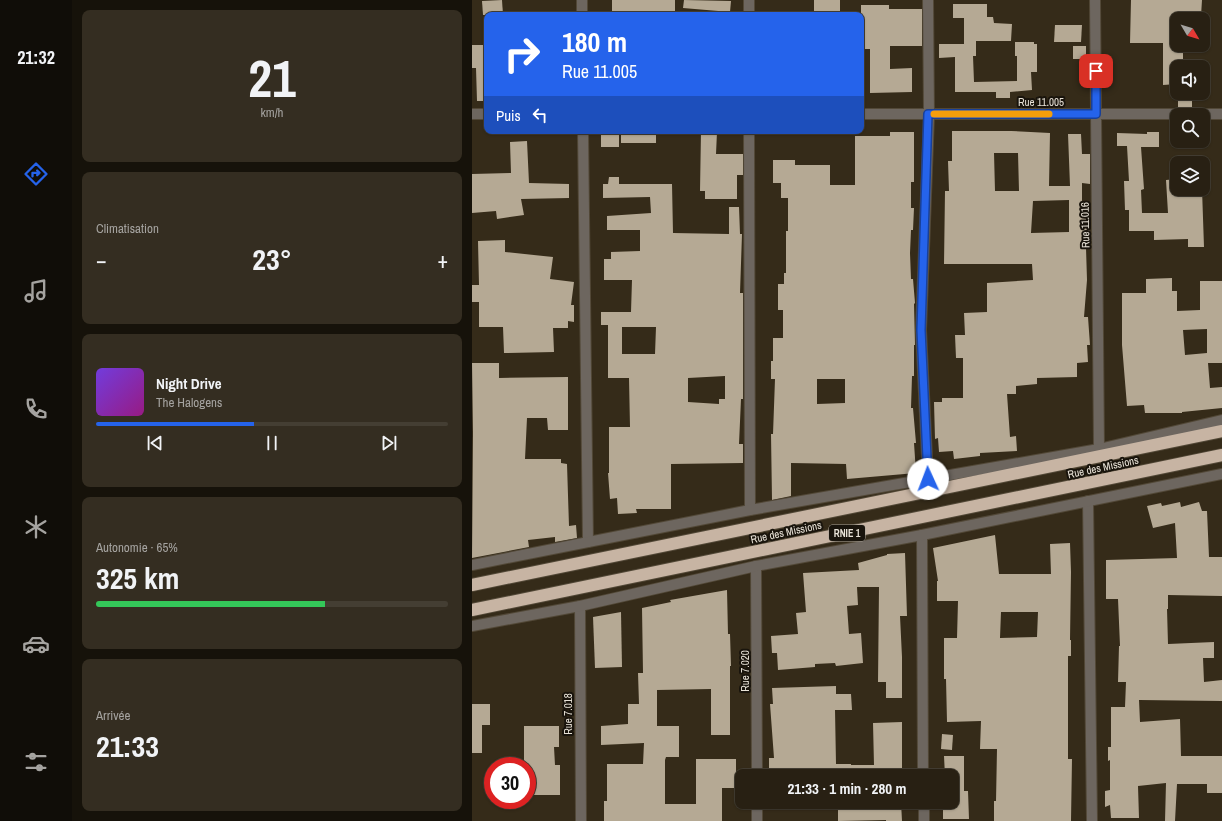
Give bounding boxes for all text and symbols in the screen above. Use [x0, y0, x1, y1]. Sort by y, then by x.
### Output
north arrow [1170, 12, 1210, 52]
map controls [1170, 12, 1210, 196]
text: 180 m [562, 23, 627, 61]
icon: right [496, 28, 548, 80]
text: 21 [248, 43, 296, 113]
text: 21:32 [17, 45, 55, 70]
pin [1079, 54, 1113, 88]
text: Rue 11.005 [562, 59, 637, 84]
icon: arrive [1085, 60, 1107, 82]
button: sound [1170, 60, 1210, 100]
street label: Rue 11.005 [1018, 95, 1064, 109]
text: km/h [260, 104, 284, 121]
icon: left [529, 104, 551, 126]
text: Puis [496, 105, 521, 126]
button: search [1170, 108, 1210, 148]
button: layers [1170, 156, 1210, 196]
icon: directions [22, 160, 50, 188]
street label: Rue 11.016 [1078, 202, 1092, 248]
text: Climatisation [96, 220, 159, 237]
text: 23° [252, 239, 292, 279]
text: − [96, 245, 107, 275]
text: + [437, 245, 448, 275]
icon: music [22, 277, 50, 305]
text: Night Drive [156, 373, 222, 394]
text: The Halogens [156, 394, 222, 411]
icon: phone [22, 395, 50, 423]
icon: previous [144, 432, 166, 454]
icon: pause [261, 432, 283, 454]
icon: next [378, 432, 400, 454]
street label: Rue des Missions [1066, 453, 1140, 481]
position arrow [907, 458, 949, 500]
icon: climate [22, 513, 50, 541]
street label: Rue des Missions [749, 518, 823, 546]
road number: RNIE 1 [829, 525, 865, 541]
text: Autonomie · 65% [96, 539, 178, 556]
text: 325 km [96, 558, 179, 598]
icon: car [22, 630, 50, 658]
street label: Rue 7.020 [738, 650, 752, 692]
street label: Rue 7.018 [561, 693, 575, 735]
text: Arrivée [96, 707, 130, 724]
text: 21:33 [96, 726, 159, 766]
icon: filters [22, 748, 50, 776]
speed limit sign: 30 [484, 757, 536, 809]
text: 21:33 · 1 min · 280 m [788, 778, 906, 799]

